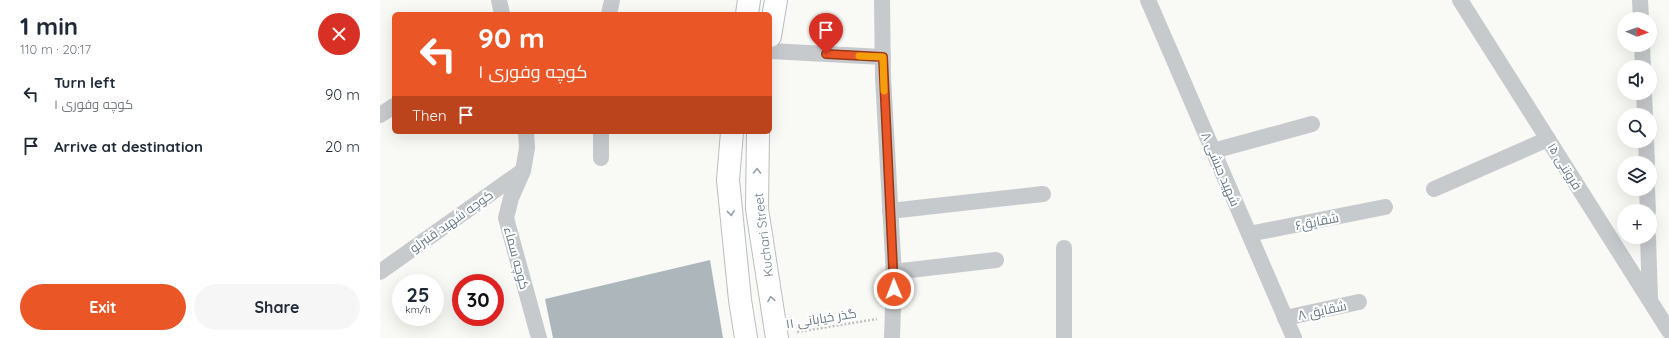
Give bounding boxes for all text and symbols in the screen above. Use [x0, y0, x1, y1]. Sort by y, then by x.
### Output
text: 1 min [20, 11, 78, 41]
north arrow [1617, 12, 1657, 52]
map controls [1617, 12, 1657, 244]
button: close [318, 13, 360, 55]
pin [809, 13, 843, 54]
icon: arrive [815, 19, 837, 41]
text: 90 m [478, 20, 545, 55]
icon: left [412, 28, 464, 80]
text: 110 m · 20:17 [20, 41, 91, 57]
text: کوچه وفوری ۱ [478, 60, 587, 83]
button: sound [1617, 60, 1657, 100]
text: Turn left [54, 73, 116, 92]
icon: left [20, 83, 42, 105]
text: 90 m [325, 85, 360, 104]
text: کوچه وفوری ۱ [54, 96, 133, 112]
icon: arrive [455, 104, 477, 126]
text: Then [412, 106, 447, 125]
button: search [1617, 108, 1657, 148]
street label: شهید حبشی ۸ [1198, 129, 1244, 209]
icon: arrive [20, 135, 42, 157]
text: Arrive at destination [54, 137, 203, 156]
text: 20 m [325, 137, 360, 156]
street label: فروتنی ۱۵ [1544, 140, 1586, 192]
button: layers [1617, 156, 1657, 196]
one-way arrow [753, 168, 761, 174]
street label: کوچه شهید قنبرلو [406, 186, 497, 257]
street label: Kuchari Street [750, 192, 776, 278]
button: + [1617, 204, 1657, 244]
street label: شقایق۶ [1294, 209, 1340, 233]
one-way arrow [726, 210, 735, 216]
street label: کوچه سماء [499, 225, 533, 292]
position arrow [873, 268, 915, 310]
speed limit sign: 30 [452, 274, 504, 326]
text: 25 [407, 282, 429, 307]
button: Exit [20, 284, 186, 330]
button: Share [194, 284, 360, 330]
one-way arrow [767, 296, 776, 303]
street label: شقایق ۸ [1296, 297, 1348, 323]
text: km/h [405, 303, 431, 316]
street label: گذر خیابانی ۱۱ [784, 305, 858, 331]

